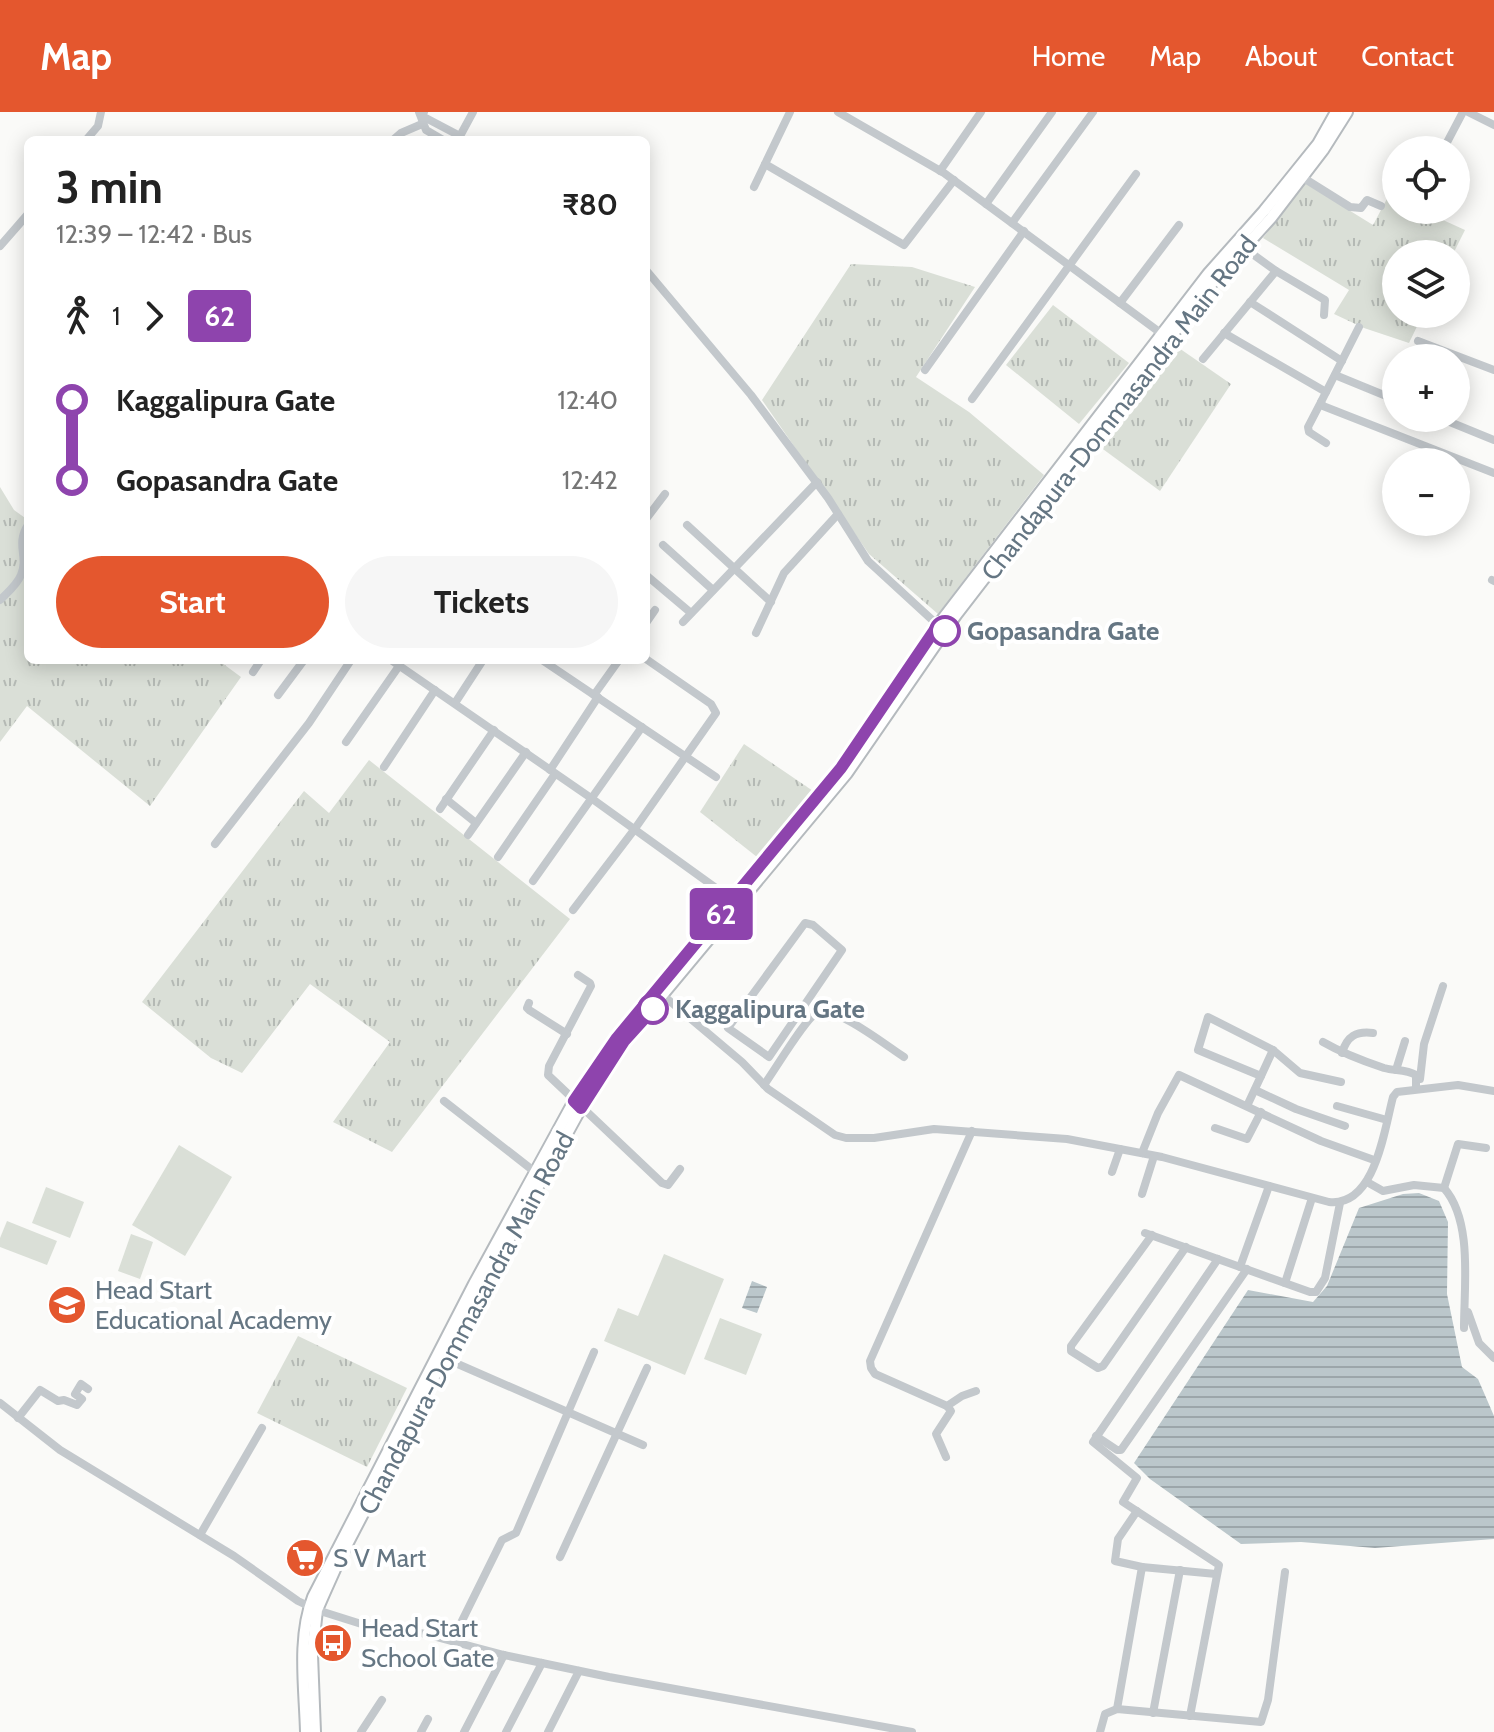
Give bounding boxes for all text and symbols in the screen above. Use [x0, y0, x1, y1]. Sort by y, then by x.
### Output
text: Map [40, 33, 112, 80]
text: Home [1032, 39, 1105, 73]
text: Map [1149, 39, 1201, 73]
text: About [1245, 39, 1317, 73]
text: Contact [1361, 39, 1454, 73]
map controls [1382, 136, 1470, 536]
button: locate [1382, 136, 1470, 224]
text: 3 min [56, 161, 163, 214]
text: ₹80 [562, 186, 618, 223]
text: 12:39 – 12:42 · Bus [56, 218, 252, 250]
street label: Chandapura-Dommasandra Main Road [974, 229, 1264, 587]
button: layers [1382, 240, 1470, 328]
icon: walk [56, 294, 100, 338]
icon: forward [132, 294, 176, 338]
text: 62 [204, 299, 235, 333]
text: 1 [112, 300, 120, 332]
button: + [1382, 344, 1470, 432]
text: Kaggalipura Gate [116, 382, 335, 419]
text: 12:40 [557, 384, 618, 416]
button: − [1382, 448, 1470, 536]
text: Gopasandra Gate [116, 462, 338, 499]
text: 12:42 [562, 464, 618, 496]
button: Start [56, 556, 329, 648]
button: Tickets [345, 556, 618, 648]
place label: Gopasandra Gate [967, 615, 1159, 647]
marker: Gopasandra Gate [930, 616, 960, 646]
line badge: 62 [685, 888, 757, 940]
text: 62 [706, 897, 736, 931]
place label: Kaggalipura Gate [675, 993, 865, 1025]
marker: Kaggalipura Gate [638, 994, 668, 1024]
street label: Chandapura-Dommasandra Main Road [351, 1126, 581, 1520]
place label: Head Start Educational Academy [95, 1274, 332, 1336]
school or university icon: Head Start Educational Academy [46, 1284, 88, 1326]
supermarket icon: S V Mart [284, 1537, 326, 1579]
place label: S V Mart [333, 1542, 426, 1574]
place label: Head Start School Gate [361, 1612, 494, 1674]
bus stop icon: Head Start School Gate [312, 1622, 354, 1664]

